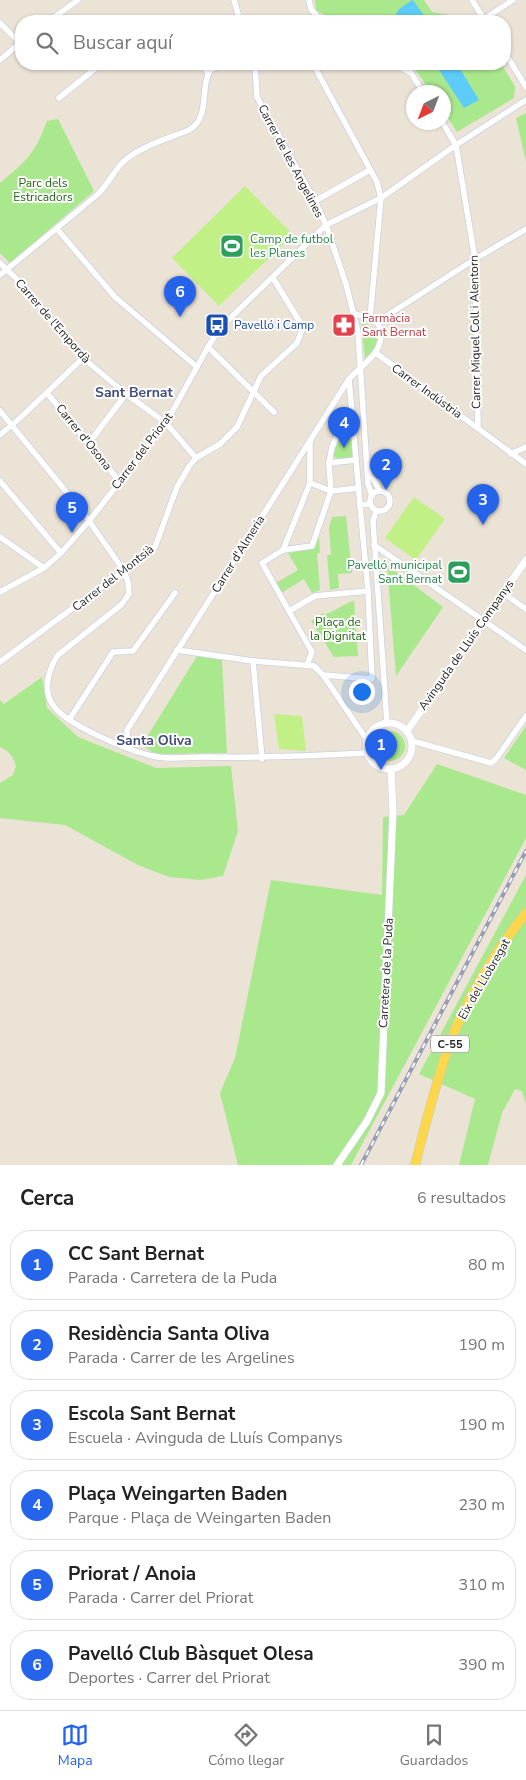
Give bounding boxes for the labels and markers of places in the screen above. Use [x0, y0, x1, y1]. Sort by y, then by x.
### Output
place label: Camp de futbol les Planes [250, 231, 334, 261]
sports icon: Camp de futbol les Planes [219, 233, 245, 259]
pin: 6 [164, 276, 196, 317]
place label: Farmàcia Sant Bernat [362, 310, 427, 340]
bus stop icon: Pavelló i Camp [204, 312, 230, 338]
pharmacy icon: Farmàcia Sant Bernat [331, 312, 357, 338]
place label: Pavelló i Camp [234, 317, 314, 333]
pin: 4 [328, 407, 360, 448]
pin: 2 [370, 449, 402, 490]
pin: 3 [467, 484, 499, 525]
pin: 5 [56, 492, 88, 533]
place label: Pavelló municipal Sant Bernat [347, 557, 443, 587]
sports icon: Pavelló municipal Sant Bernat [446, 559, 472, 585]
pin: 1 [365, 729, 397, 770]

